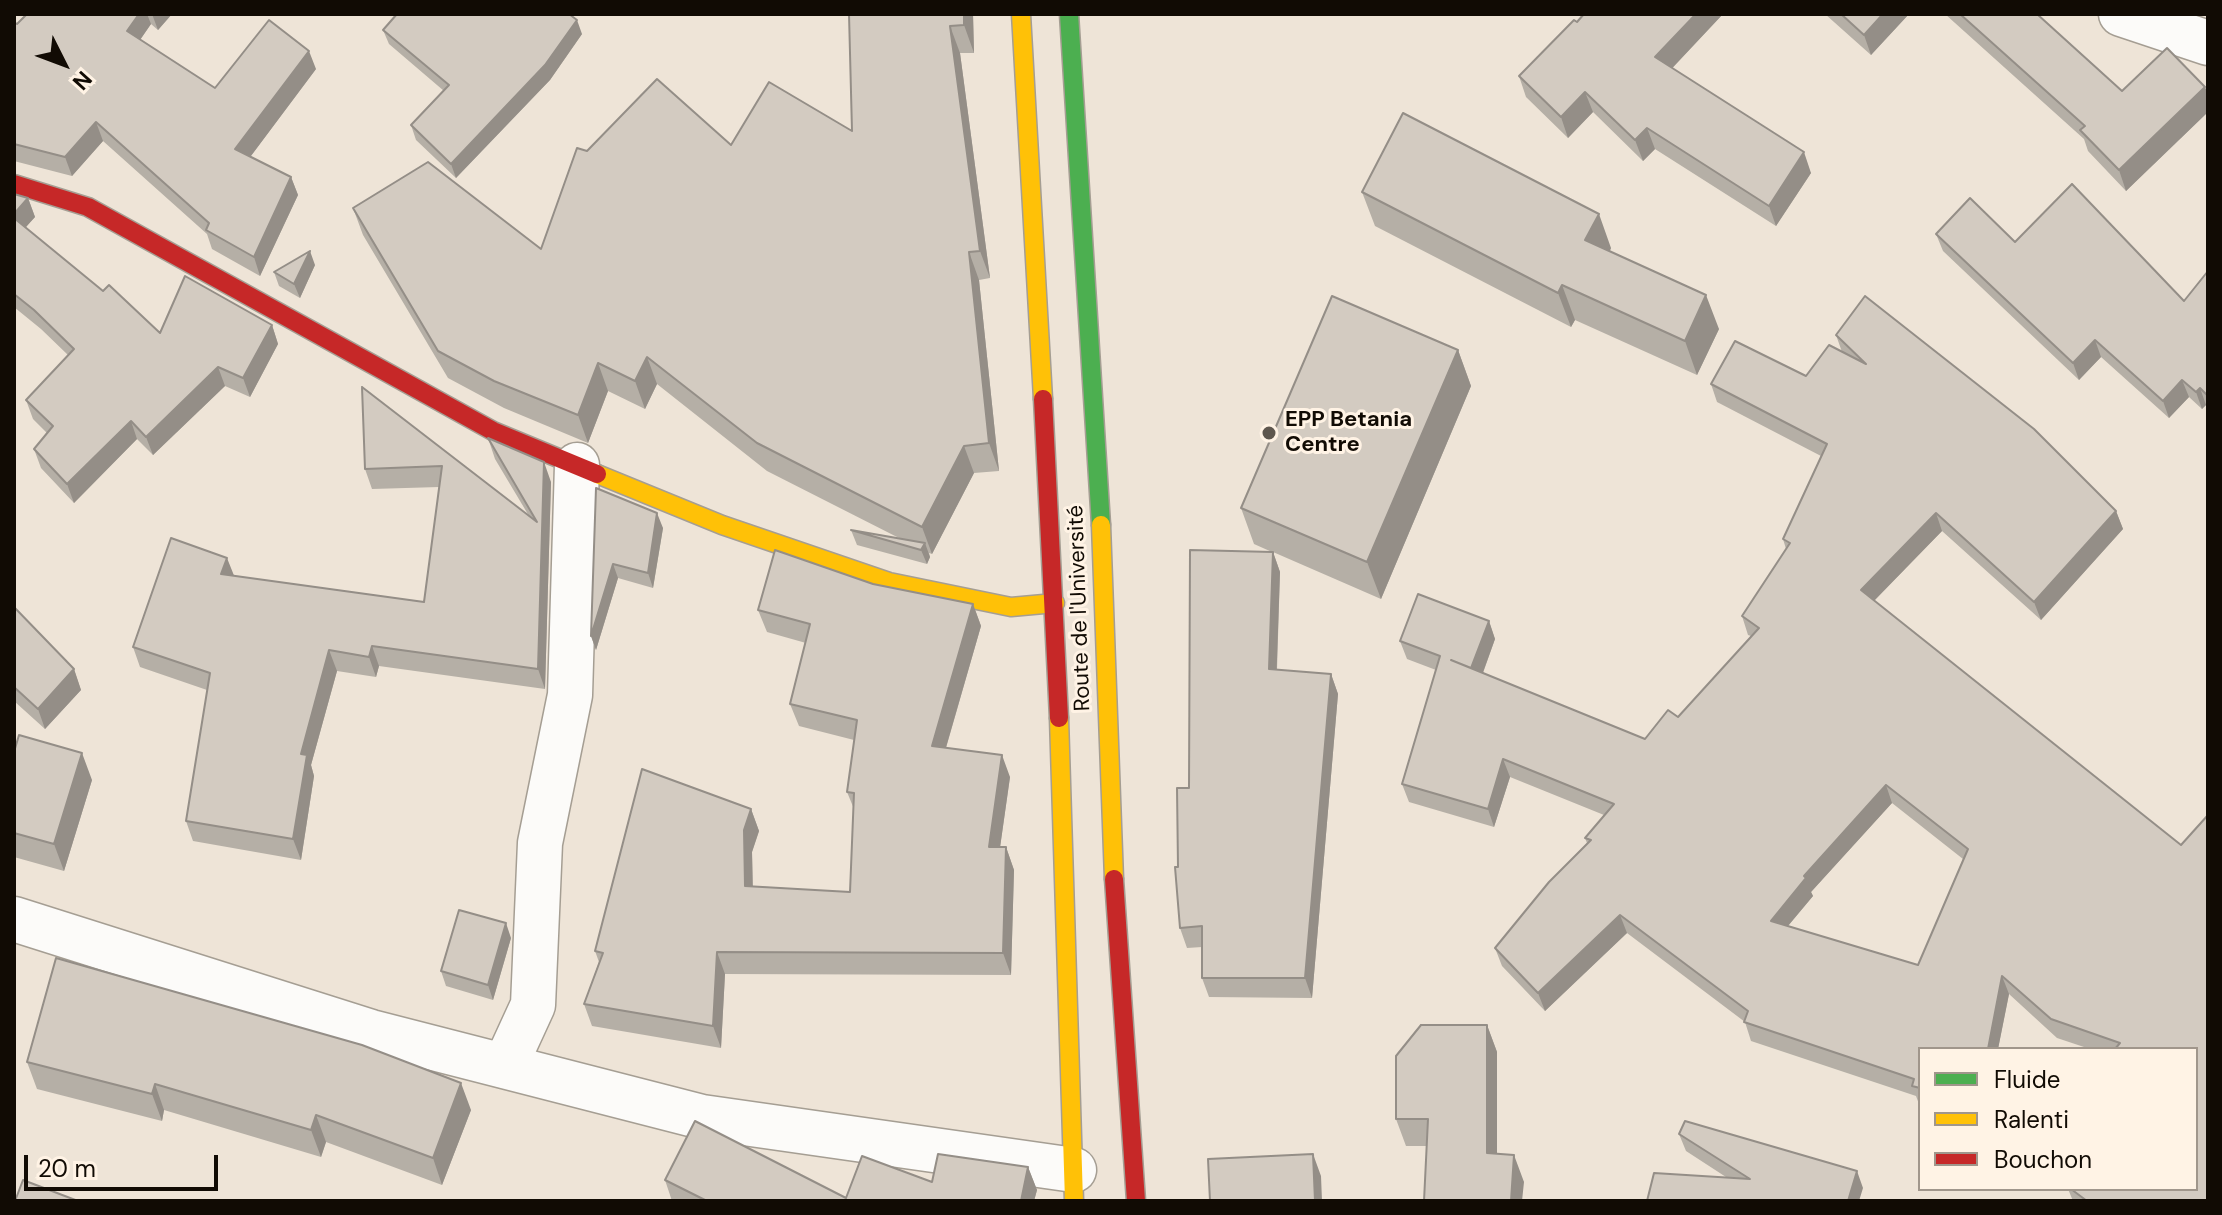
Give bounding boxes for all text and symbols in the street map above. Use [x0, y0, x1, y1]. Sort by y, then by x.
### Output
north arrow [24, 24, 104, 104]
text: N [66, 65, 98, 96]
place label: EPP Betania Centre [1285, 407, 1412, 458]
marker: EPP Betania Centre [1260, 424, 1278, 442]
street label: Route de l'Université [1063, 504, 1097, 712]
legend [1918, 1047, 2198, 1191]
text: Fluide [1994, 1064, 2060, 1095]
text: Ralenti [1994, 1104, 2069, 1135]
scale bar [28, 1139, 222, 1189]
text: Bouchon [1994, 1144, 2092, 1175]
text: 20 m [38, 1153, 96, 1184]

